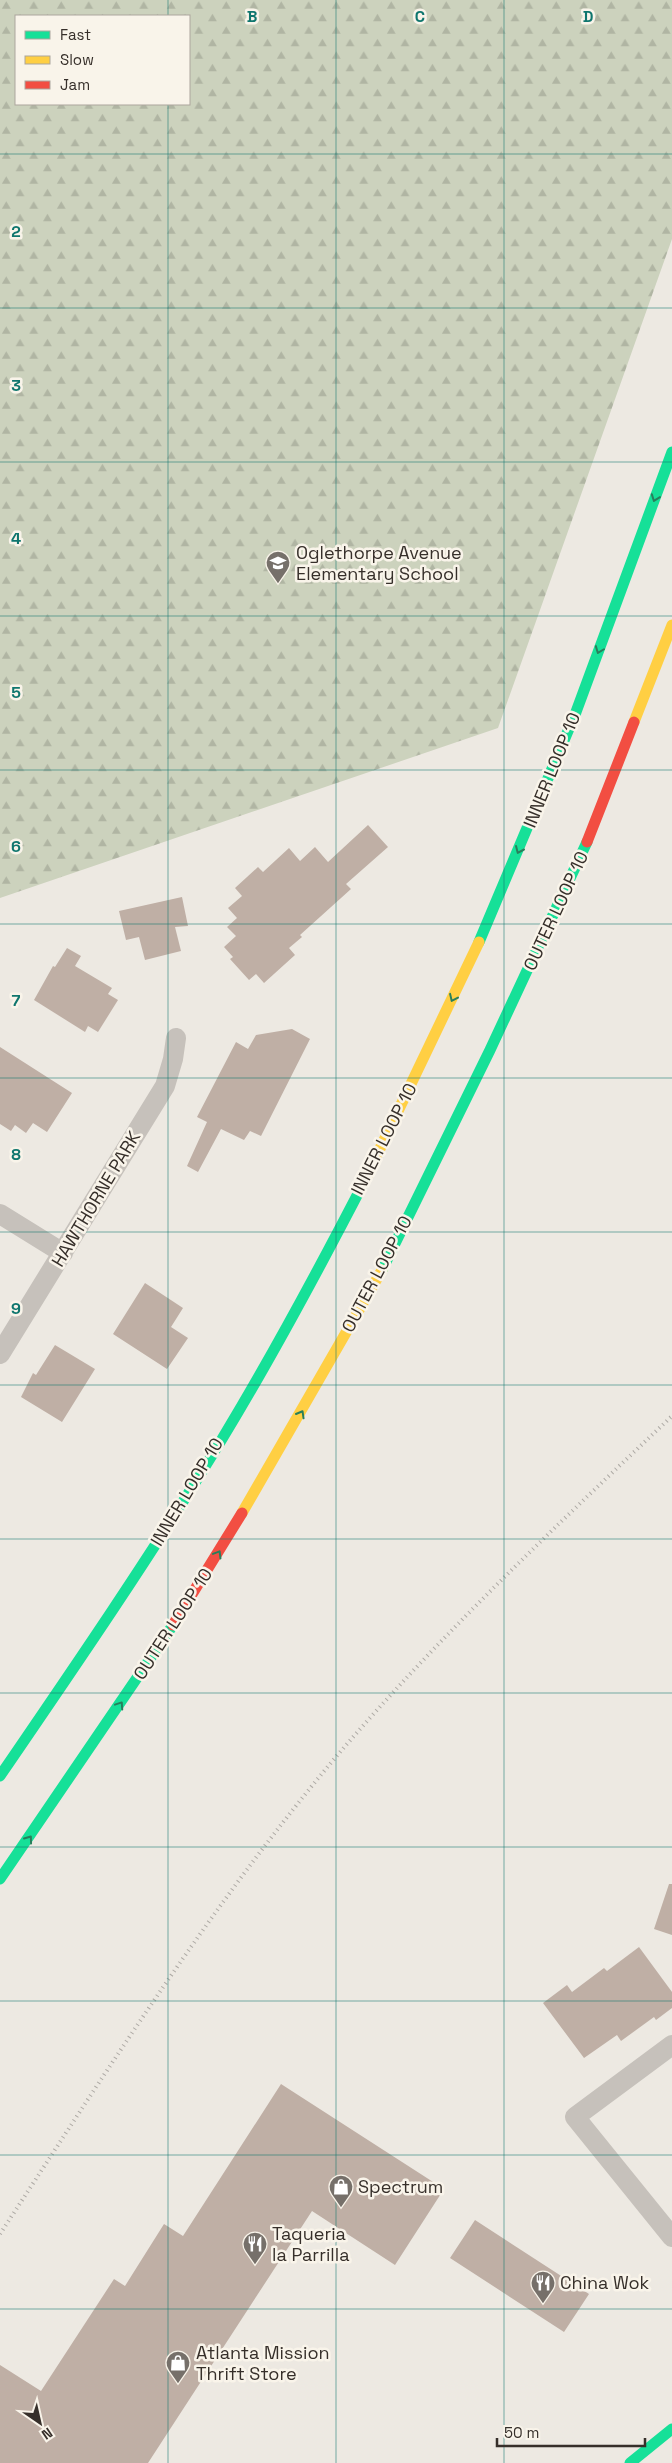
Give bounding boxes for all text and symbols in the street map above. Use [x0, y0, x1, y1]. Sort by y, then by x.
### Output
text: B [247, 6, 257, 27]
text: C [415, 6, 425, 27]
text: D [583, 6, 593, 27]
legend [15, 15, 190, 105]
text: Fast [60, 25, 91, 44]
text: Slow [60, 50, 94, 69]
text: Jam [60, 75, 90, 94]
text: 2 [11, 221, 21, 242]
text: 3 [11, 375, 21, 396]
one-way arrow [651, 493, 661, 501]
text: 4 [11, 528, 21, 549]
place label: Oglethorpe Avenue Elementary School [296, 541, 462, 585]
school or university icon: Oglethorpe Avenue Elementary School [265, 550, 291, 584]
one-way arrow [595, 645, 605, 654]
text: 5 [11, 682, 21, 703]
street label: INNER LOOP 10 [518, 709, 585, 831]
text: 6 [11, 836, 21, 857]
one-way arrow [515, 845, 526, 854]
street label: OUTER LOOP 10 [518, 848, 593, 974]
text: 7 [12, 990, 21, 1011]
one-way arrow [448, 993, 459, 1002]
street label: INNER LOOP 10 [346, 1079, 422, 1199]
street label: HAWTHORNE PARK [46, 1127, 145, 1271]
text: 8 [11, 1144, 21, 1165]
street label: OUTER LOOP 10 [336, 1212, 417, 1336]
text: 9 [11, 1298, 21, 1319]
one-way arrow [294, 1410, 304, 1419]
street label: INNER LOOP 10 [145, 1433, 228, 1550]
one-way arrow [211, 1550, 221, 1559]
street label: OUTER LOOP 10 [128, 1563, 217, 1684]
one-way arrow [114, 1701, 123, 1711]
one-way arrow [23, 1835, 32, 1845]
shop icon: Spectrum [328, 2174, 354, 2208]
place label: Spectrum [358, 2175, 443, 2198]
place label: Taqueria la Parrilla [272, 2222, 350, 2266]
restaurant icon: Taqueria la Parrilla [242, 2231, 268, 2265]
restaurant icon: China Wok [530, 2270, 556, 2304]
place label: China Wok [560, 2271, 650, 2294]
place label: Atlanta Mission Thrift Store [196, 2341, 330, 2385]
shop icon: Atlanta Mission Thrift Store [165, 2350, 191, 2384]
north arrow [15, 2398, 65, 2448]
scale bar [497, 2416, 644, 2448]
text: 50 m [504, 2423, 539, 2442]
text: N [38, 2424, 56, 2444]

